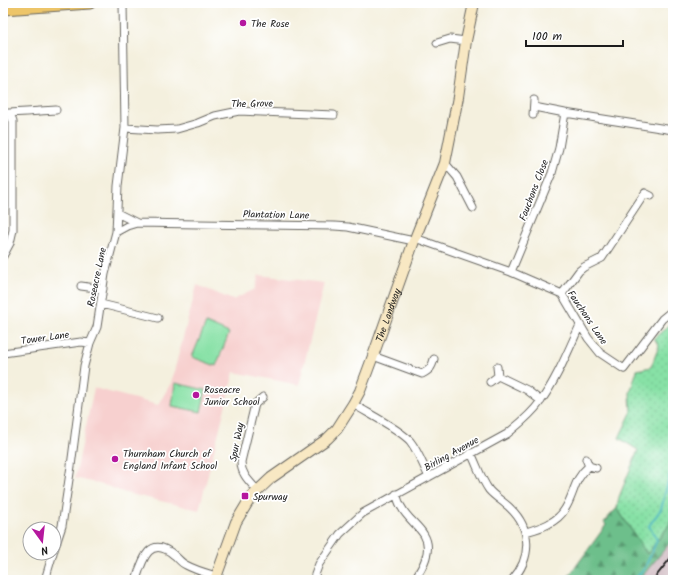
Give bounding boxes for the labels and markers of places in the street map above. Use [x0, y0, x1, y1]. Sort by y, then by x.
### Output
place label: The Rose [251, 16, 290, 32]
marker: The Rose [238, 18, 248, 28]
place label: Roseacre Junior School [204, 382, 260, 410]
marker: Roseacre Junior School [191, 390, 201, 400]
place label: Thurnham Church of England Infant School [123, 446, 218, 474]
marker: Thurnham Church of England Infant School [110, 454, 120, 464]
place label: Spurway [253, 489, 288, 505]
marker: Spurway [240, 491, 250, 501]

